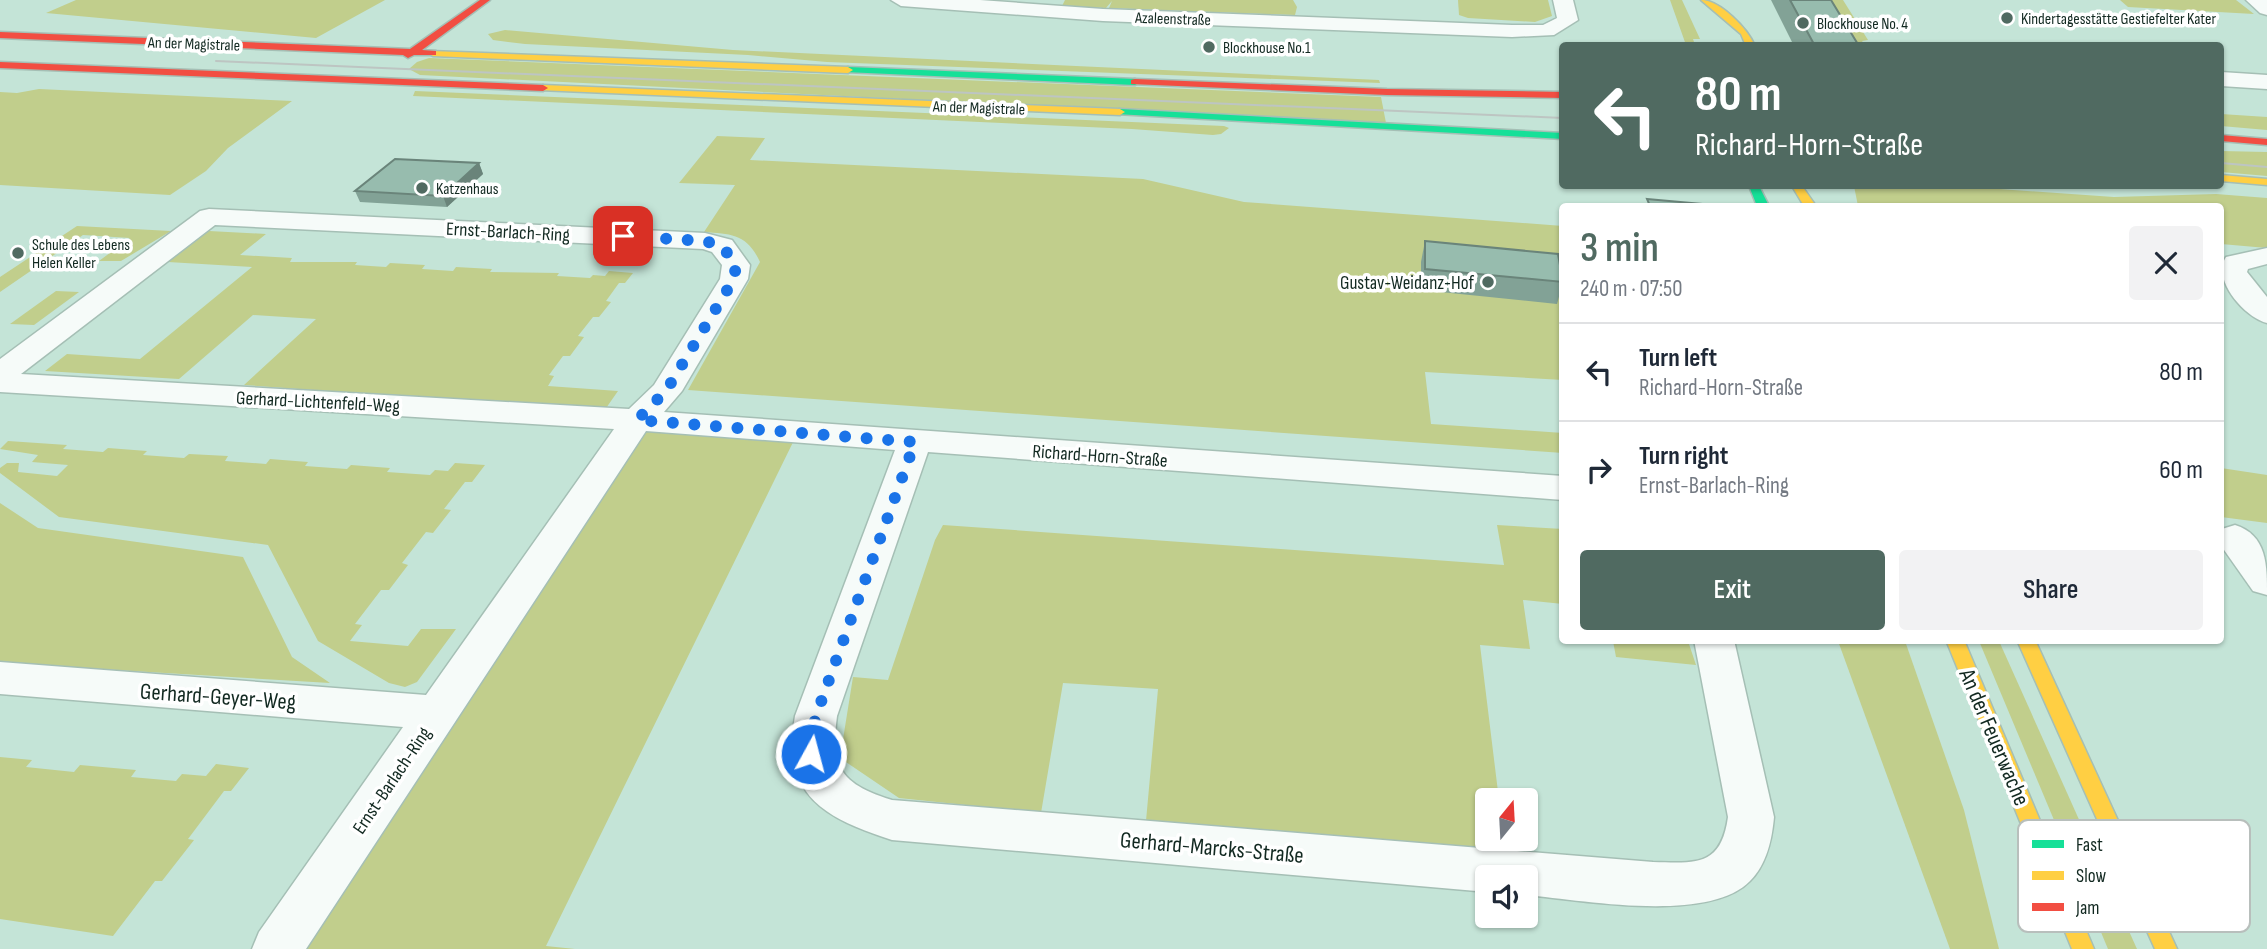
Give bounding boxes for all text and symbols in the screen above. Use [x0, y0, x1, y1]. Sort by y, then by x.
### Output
street label: Azaleenstraße [1134, 9, 1211, 30]
marker: Kindertagesstätte Gestiefelter Kater [1999, 10, 2015, 26]
place label: Kindertagesstätte Gestiefelter Kater [2021, 10, 2217, 29]
marker: Blockhouse No. 4 [1795, 15, 1811, 31]
place label: Blockhouse No. 4 [1817, 15, 1908, 34]
street label: An der Magistrale [146, 33, 240, 56]
marker: Blockhouse No.1 [1201, 39, 1217, 55]
place label: Blockhouse No.1 [1223, 39, 1311, 58]
text: 80 m [1695, 66, 1782, 125]
icon: left [1580, 70, 1671, 161]
street label: An der Magistrale [931, 97, 1025, 120]
text: Richard-Horn-Straße [1695, 126, 1923, 165]
marker: Katzenhaus [414, 180, 430, 196]
place label: Katzenhaus [436, 180, 499, 199]
pin [593, 206, 653, 266]
icon: arrive [604, 217, 642, 255]
street label: Ernst-Barlach-Ring [445, 218, 571, 247]
text: 3 min [1580, 223, 1659, 274]
button: close [2129, 226, 2203, 300]
place label: Schule des Lebens Helen Keller [32, 236, 130, 273]
marker: Schule des Lebens Helen Keller [10, 245, 26, 261]
place label: Gustav-Weidanz-Hof [1340, 272, 1475, 295]
marker: Gustav-Weidanz-Hof [1480, 274, 1496, 290]
text: 240 m · 07:50 [1580, 275, 1683, 303]
text: Turn left [1639, 343, 1717, 374]
icon: left [1580, 353, 1618, 391]
text: 80 m [2159, 357, 2203, 388]
text: Richard-Horn-Straße [1639, 374, 1803, 402]
street label: Gerhard-Lichtenfeld-Weg [235, 387, 401, 418]
street label: Richard-Horn-Straße [1032, 440, 1168, 473]
text: Turn right [1639, 441, 1728, 472]
icon: right [1580, 451, 1618, 489]
text: 60 m [2159, 455, 2203, 486]
text: Ernst-Barlach-Ring [1639, 472, 1789, 500]
button: Exit [1580, 550, 1885, 630]
button: Share [1899, 550, 2203, 630]
street label: An der Feuerwache [1952, 664, 2036, 810]
street label: Gerhard-Geyer-Weg [139, 678, 297, 716]
position arrow [774, 717, 848, 791]
street label: Ernst-Barlach-Ring [348, 723, 437, 839]
north arrow [1475, 788, 1538, 850]
map controls [1475, 788, 1538, 928]
legend [2018, 820, 2250, 932]
street label: Gerhard-Marcks-Straße [1119, 826, 1305, 870]
text: Fast [2076, 834, 2103, 857]
button: sound [1475, 865, 1538, 928]
text: Slow [2076, 865, 2106, 888]
text: Jam [2075, 897, 2099, 920]

